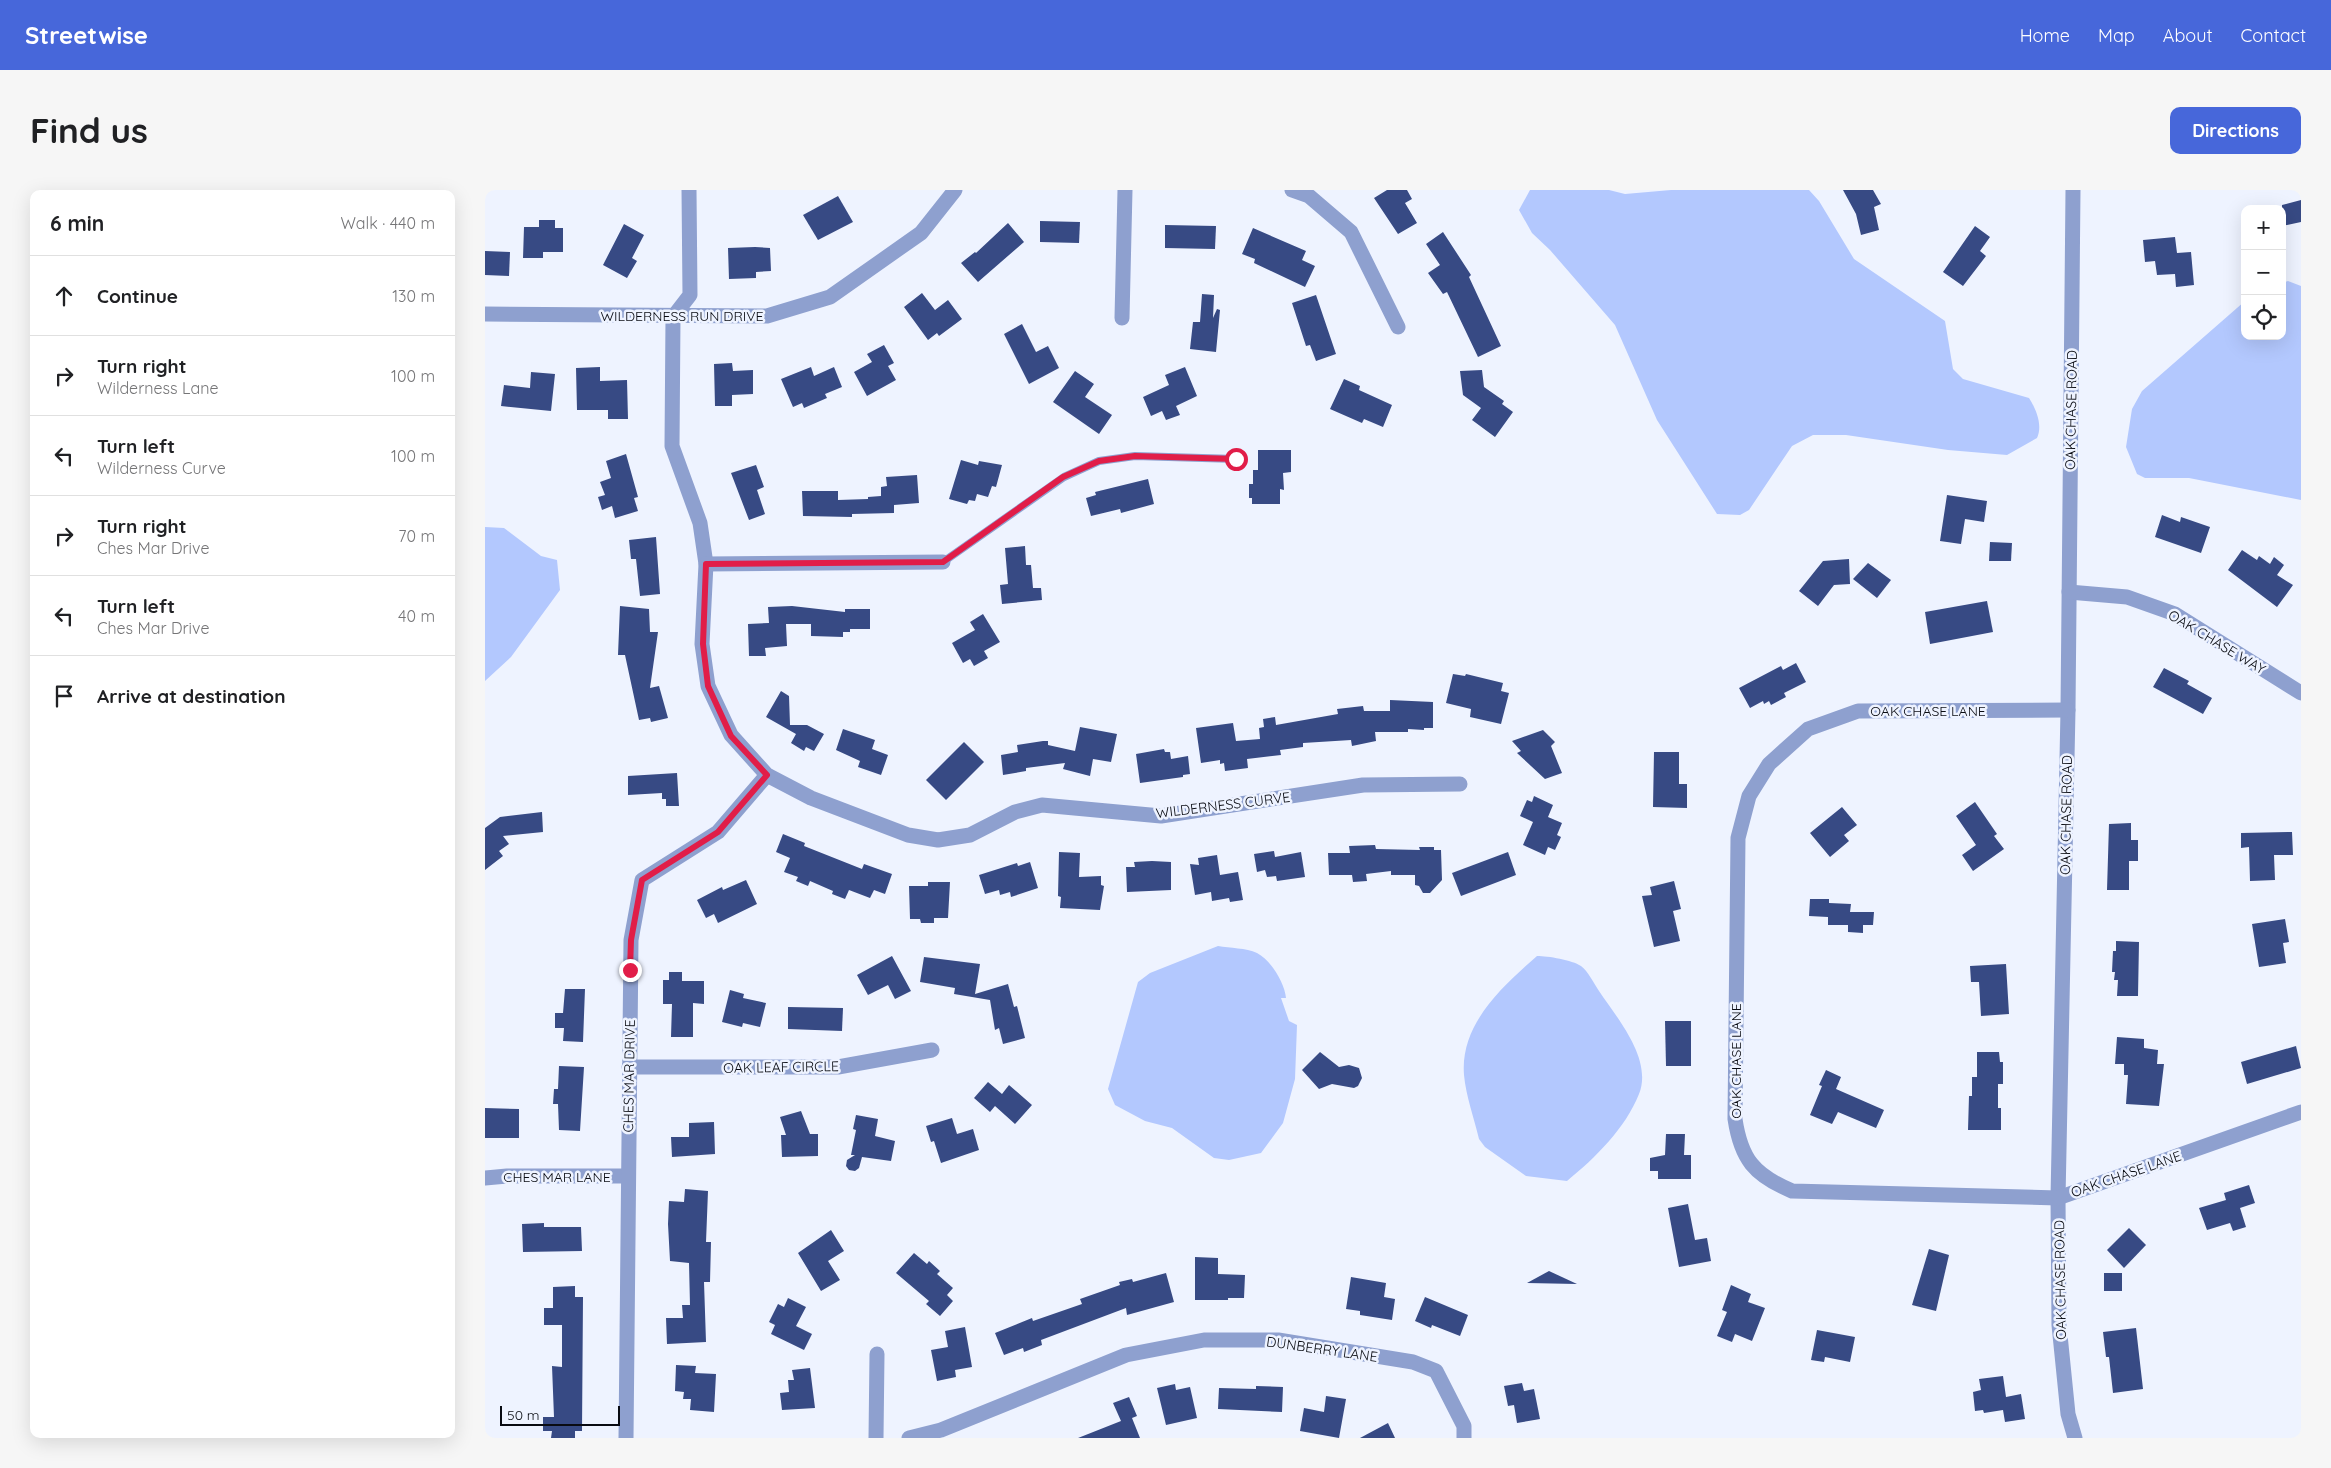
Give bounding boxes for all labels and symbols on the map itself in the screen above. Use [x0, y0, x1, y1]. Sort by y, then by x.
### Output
street label: WILDERNESS RUN DRIVE [600, 307, 764, 325]
street label: OAK CHASE ROAD [2061, 350, 2081, 470]
route start [1225, 448, 1248, 471]
street label: OAK CHASE WAY [2165, 606, 2269, 678]
street label: OAK CHASE LANE [1870, 702, 1986, 720]
street label: OAK CHASE ROAD [2056, 755, 2076, 875]
street label: WILDERNESS CURVE [1155, 788, 1291, 822]
route end [619, 959, 642, 982]
street label: OAK CHASE LANE [1727, 1003, 1745, 1119]
street label: CHES MAR DRIVE [619, 1019, 639, 1133]
street label: OAK LEAF CIRCLE [723, 1057, 839, 1077]
street label: OAK CHASE LANE [2068, 1147, 2184, 1201]
street label: CHES MAR LANE [503, 1168, 611, 1186]
street label: OAK CHASE ROAD [2050, 1220, 2070, 1340]
street label: DUNBERRY LANE [1265, 1332, 1379, 1366]
scale bar [500, 1403, 620, 1426]

